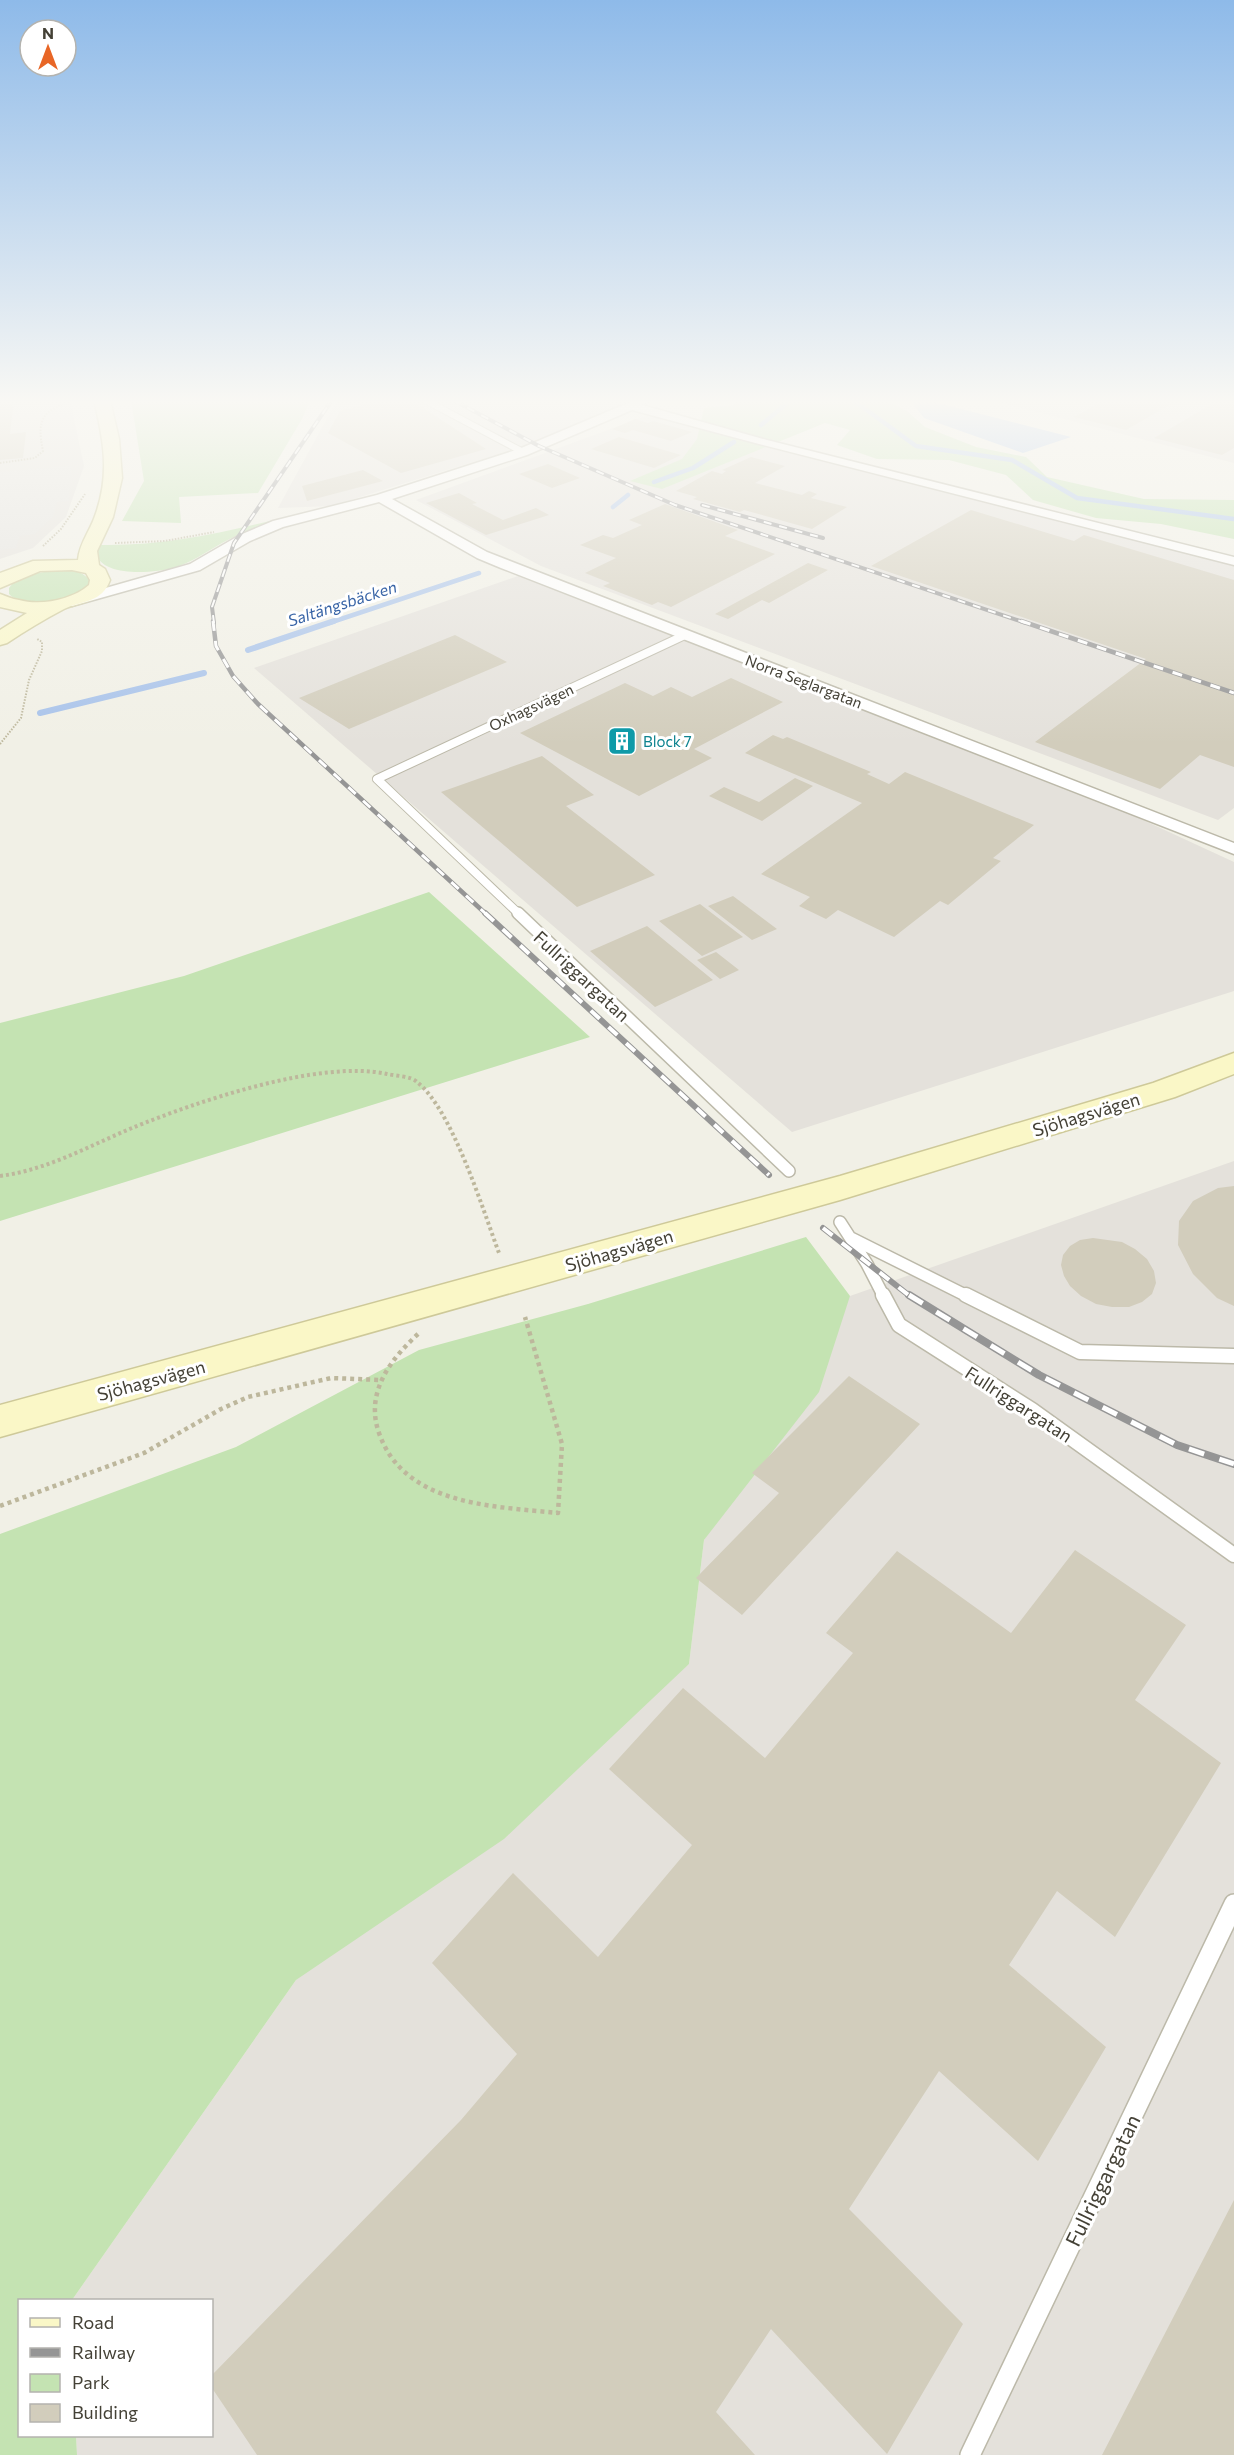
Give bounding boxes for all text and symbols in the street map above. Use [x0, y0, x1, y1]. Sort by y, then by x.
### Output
north arrow [18, 18, 78, 78]
text: N [42, 23, 54, 42]
water label: Saltängsbäcken [285, 576, 399, 630]
street label: Norra Seglargatan [743, 650, 865, 712]
street label: Oxhagsvägen [486, 680, 576, 734]
building icon: Block 7 [606, 725, 638, 757]
place label: Block 7 [643, 732, 692, 750]
street label: Fullriggargatan [529, 926, 635, 1026]
street label: Sjöhagsvägen [1030, 1087, 1142, 1141]
street label: Sjöhagsvägen [563, 1224, 675, 1276]
street label: Sjöhagsvägen [94, 1355, 208, 1405]
street label: Fullriggargatan [961, 1361, 1077, 1447]
street label: Fullriggargatan [1059, 2110, 1145, 2250]
legend [18, 2299, 213, 2437]
text: Road [72, 2311, 114, 2333]
text: Railway [72, 2341, 135, 2363]
text: Park [72, 2371, 110, 2393]
text: Building [72, 2401, 138, 2423]

